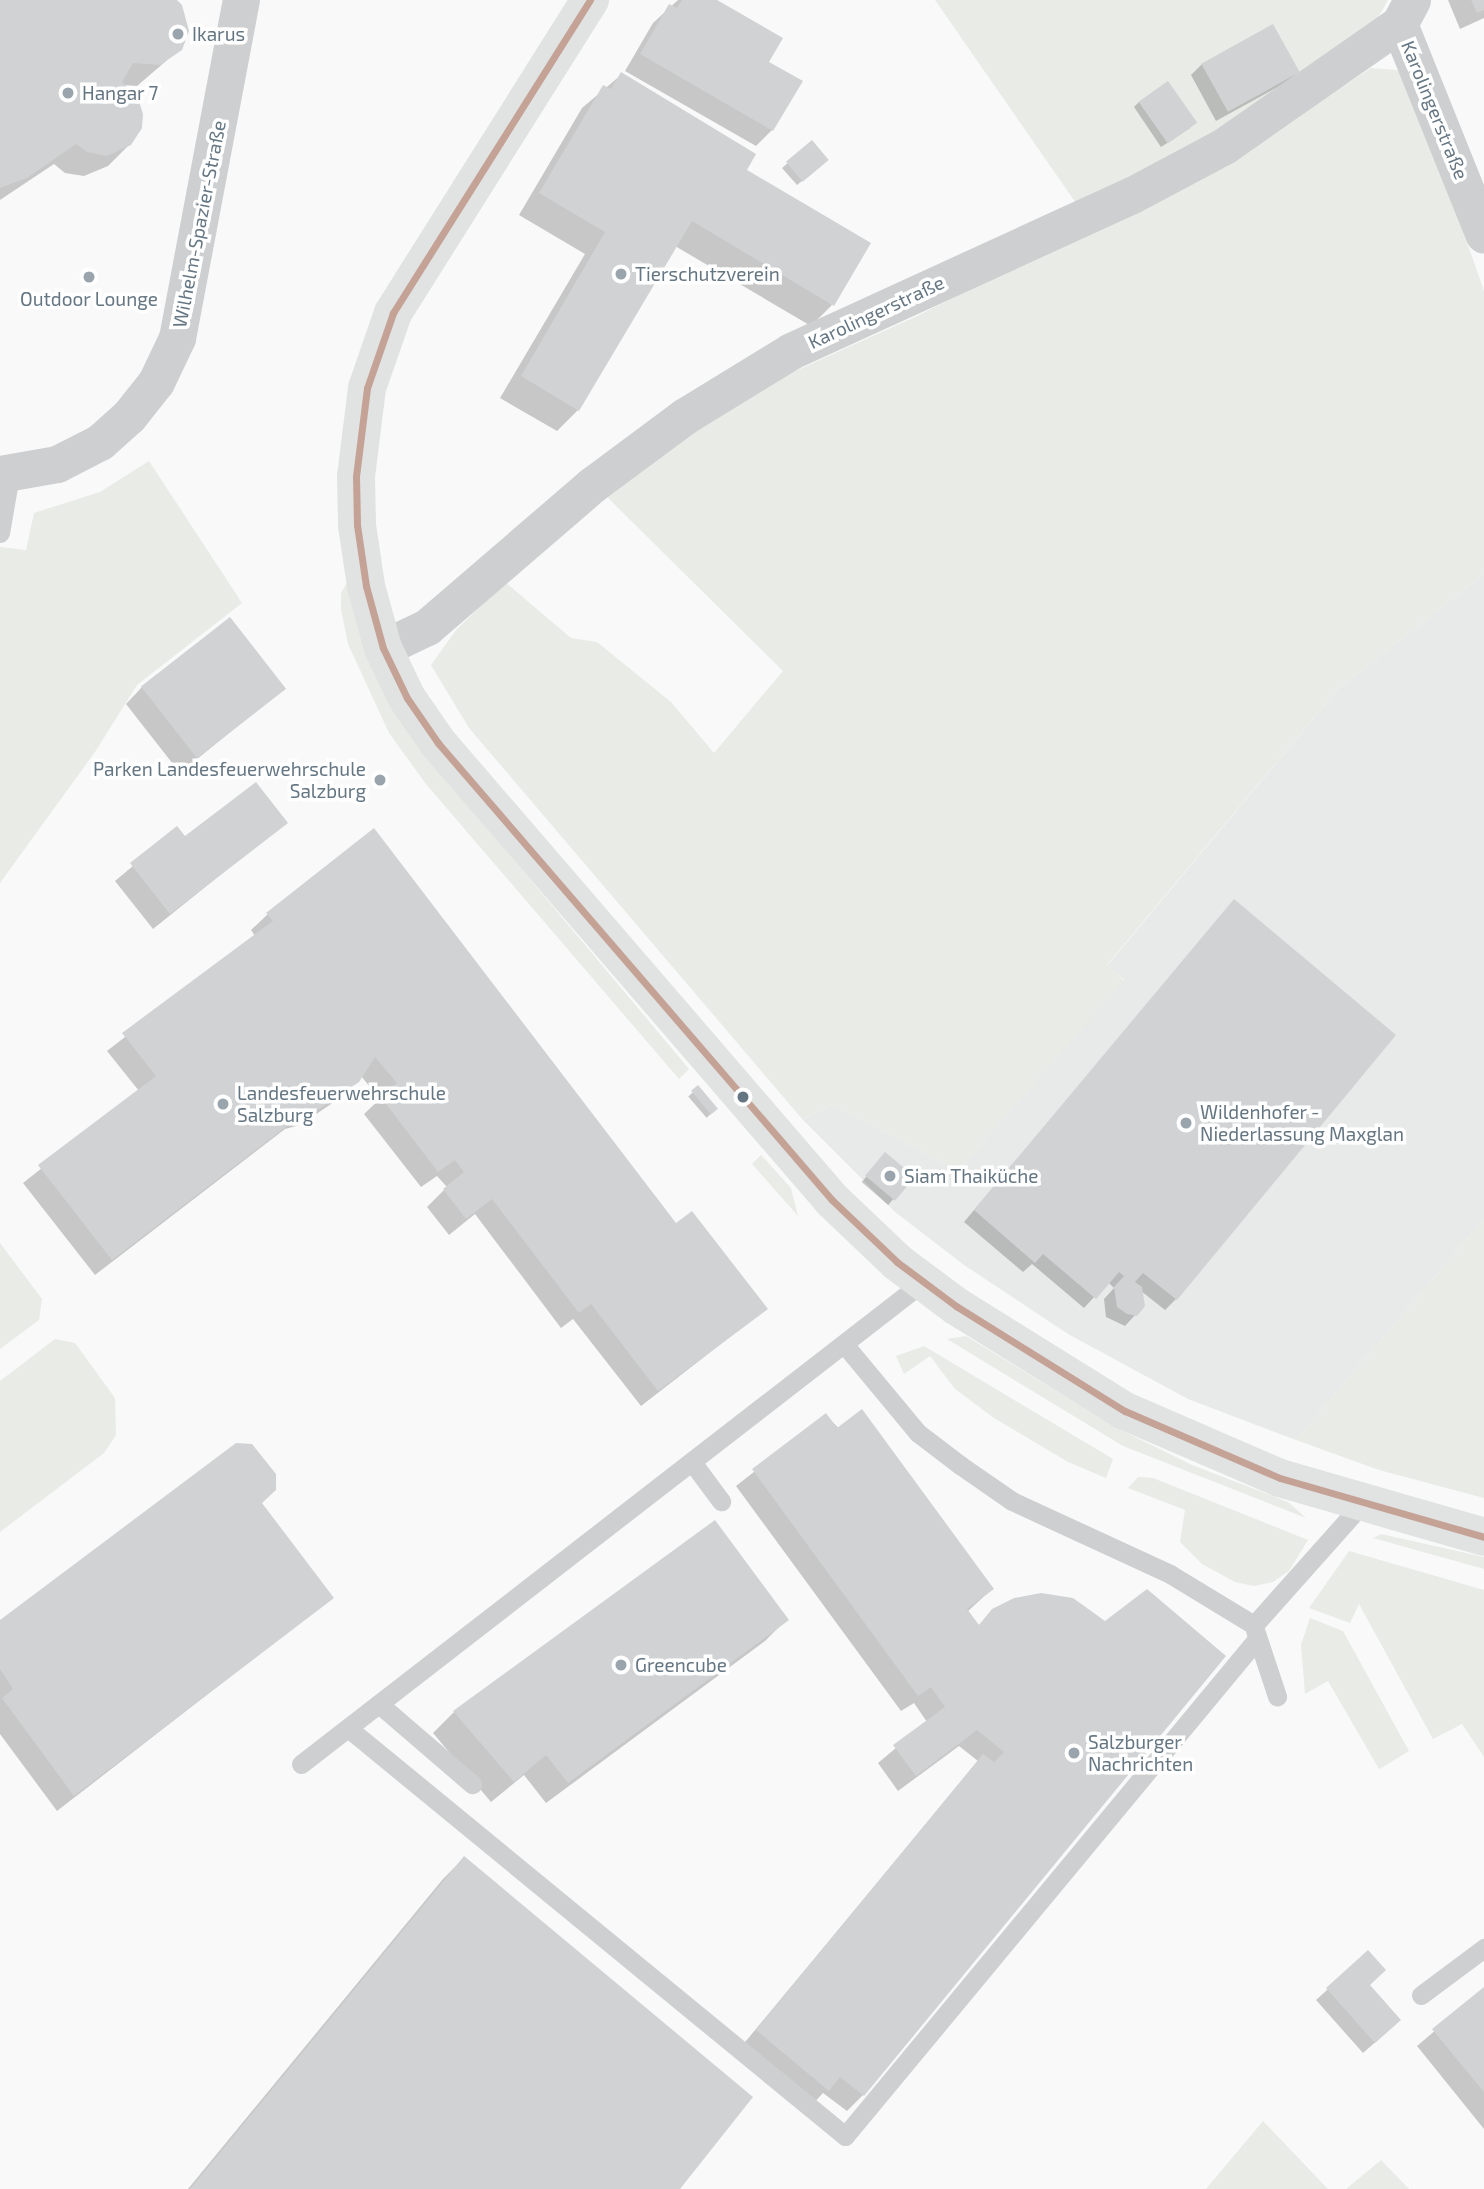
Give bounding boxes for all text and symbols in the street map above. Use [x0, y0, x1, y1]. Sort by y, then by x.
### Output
place label: Ikarus [192, 23, 245, 45]
marker: Ikarus [170, 26, 186, 42]
street label: Karolingerstraße [1397, 37, 1473, 183]
place label: Hangar 7 [82, 82, 159, 104]
marker: Hangar 7 [60, 85, 76, 101]
street label: Wilhelm-Spazier-Straße [168, 118, 230, 330]
place label: Tierschutzverein [635, 263, 780, 285]
marker: Tierschutzverein [613, 266, 629, 282]
marker: Outdoor Lounge [81, 269, 97, 285]
street label: Karolingerstraße [804, 270, 948, 354]
place label: Outdoor Lounge [20, 288, 158, 310]
place label: Parken Landesfeuerwehrschule Salzburg [93, 758, 366, 802]
marker: Parken Landesfeuerwehrschule Salzburg [372, 772, 388, 788]
place label: Landesfeuerwehrschule Salzburg [237, 1082, 446, 1126]
unlabelled marker [736, 1090, 750, 1104]
marker: Landesfeuerwehrschule Salzburg [215, 1096, 231, 1112]
place label: Wildenhofer - Niederlassung Maxglan [1200, 1101, 1404, 1145]
marker: Wildenhofer - Niederlassung Maxglan [1178, 1115, 1194, 1131]
place label: Siam Thaiküche [904, 1165, 1039, 1187]
marker: Siam Thaiküche [882, 1168, 898, 1184]
place label: Greencube [635, 1654, 727, 1676]
marker: Greencube [613, 1657, 629, 1673]
place label: Salzburger Nachrichten [1088, 1731, 1193, 1775]
marker: Salzburger Nachrichten [1066, 1745, 1082, 1761]

